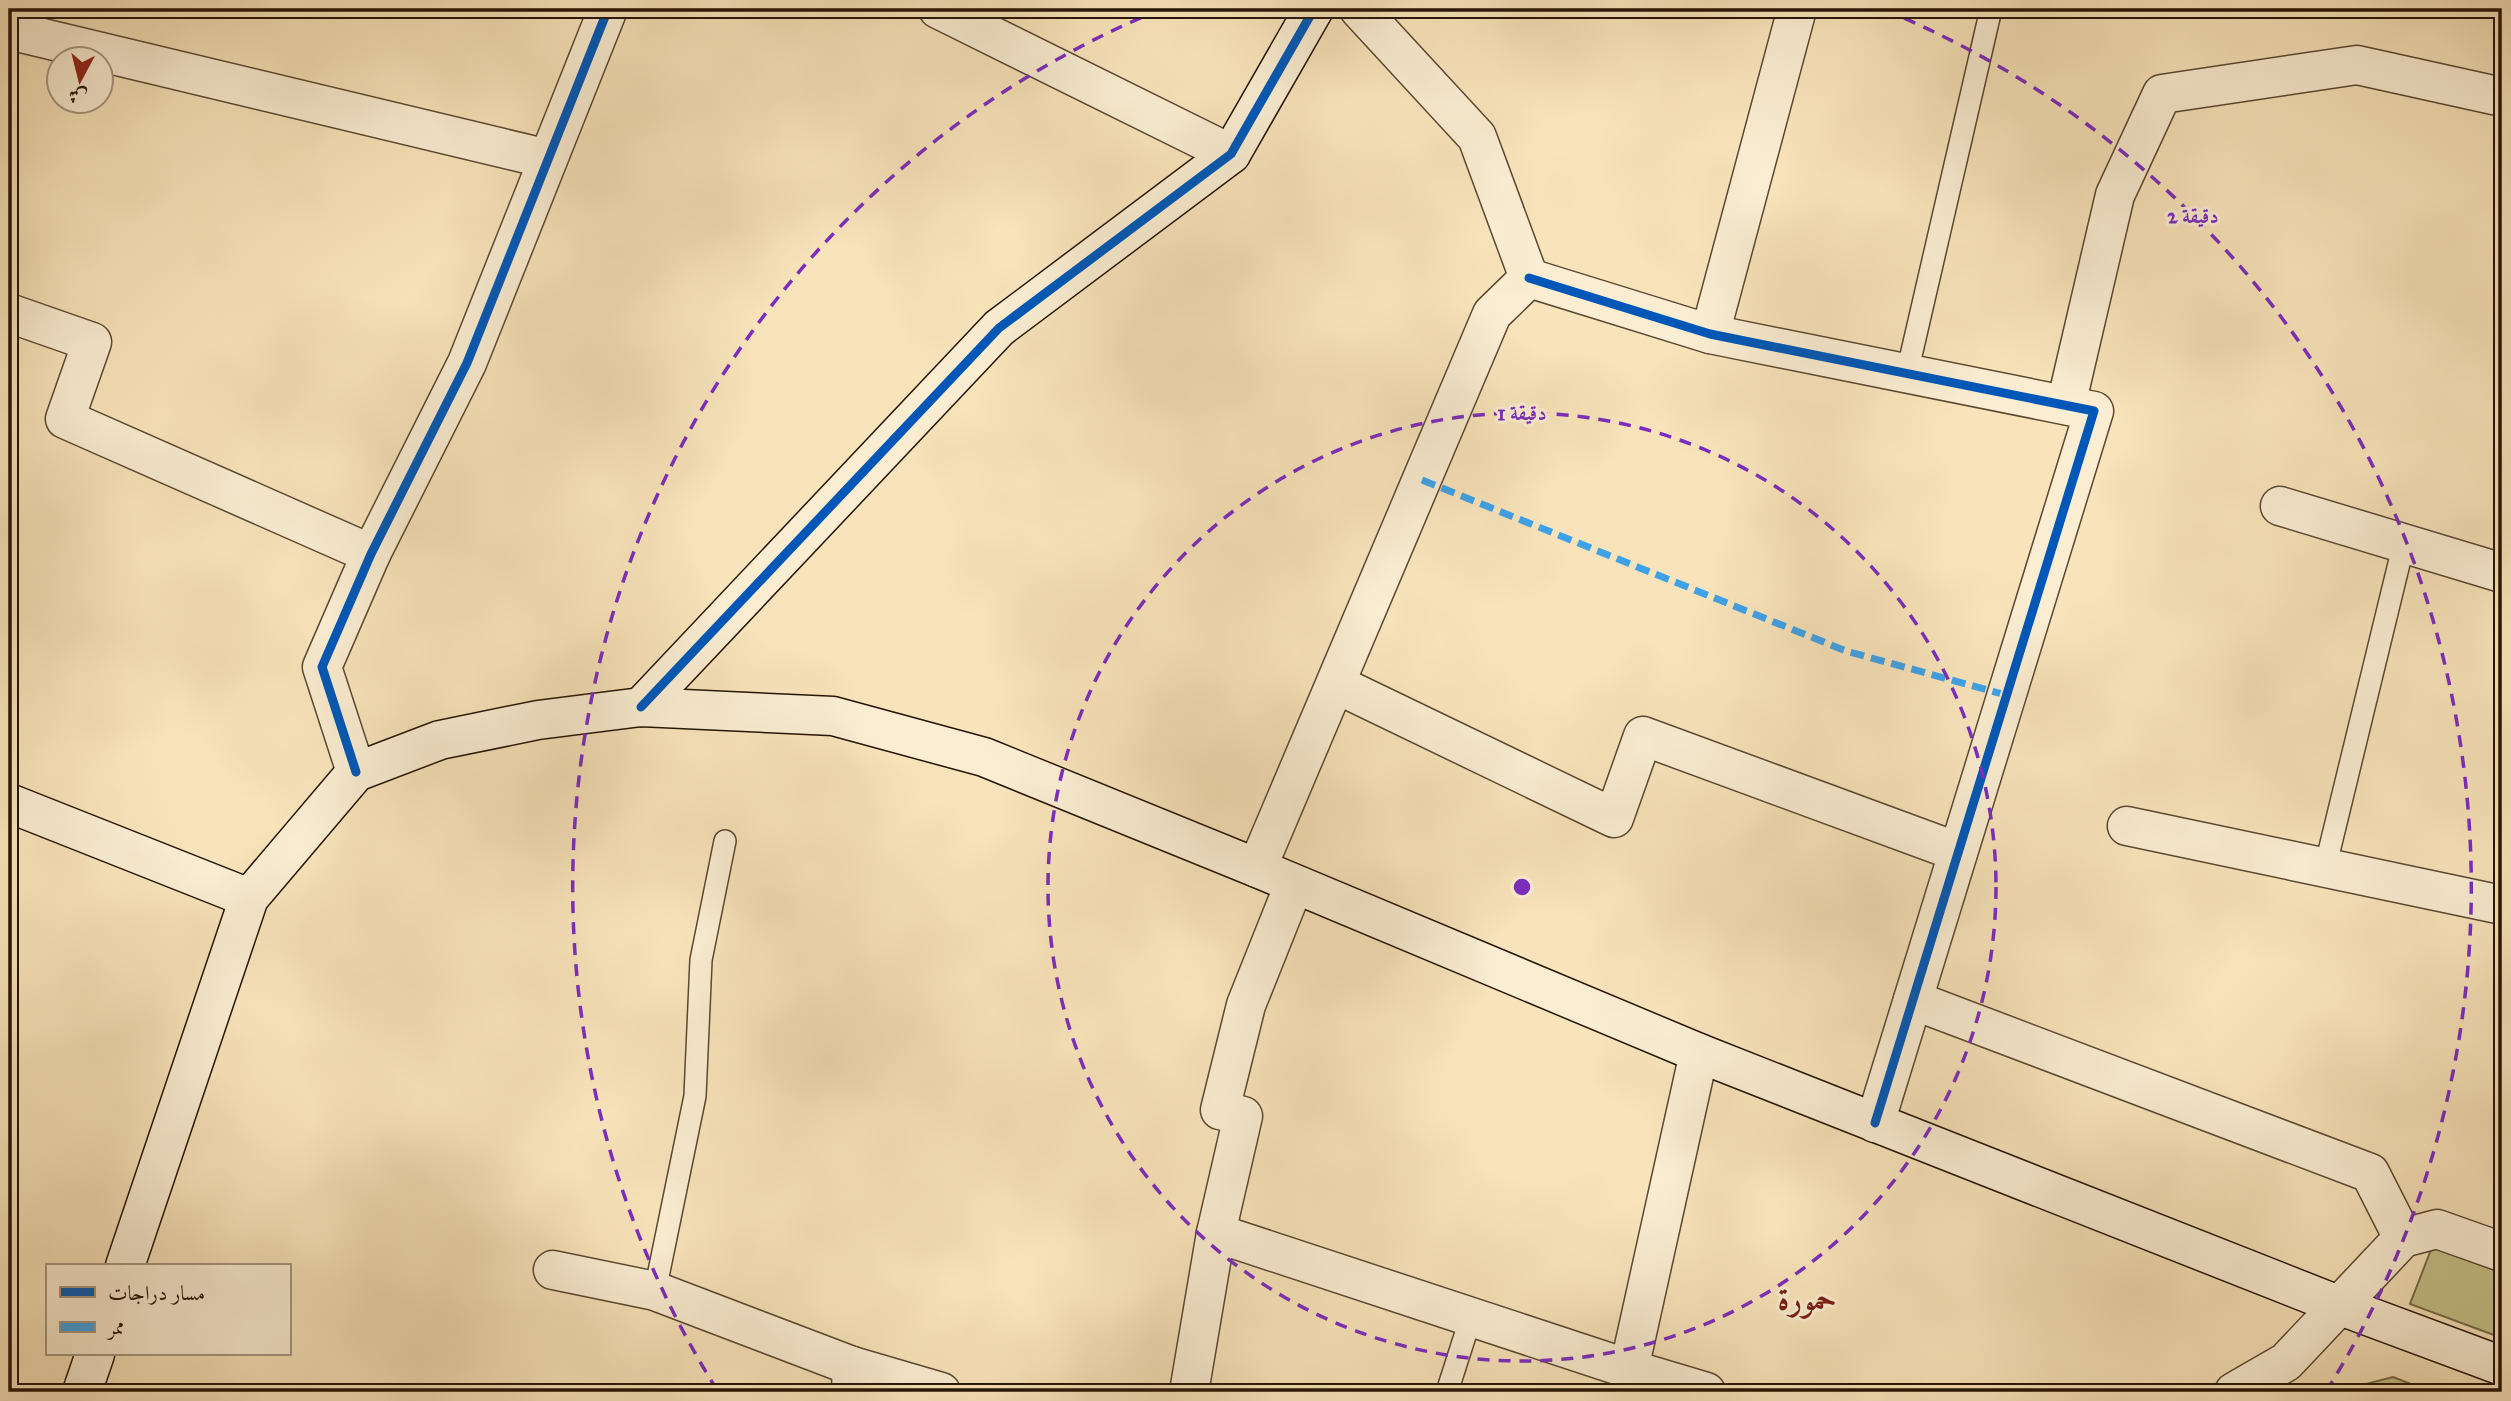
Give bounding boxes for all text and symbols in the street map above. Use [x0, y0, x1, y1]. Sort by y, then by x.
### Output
north arrow [46, 46, 116, 116]
text: ش [67, 84, 89, 109]
text: 2 دقيقة [2167, 203, 2219, 229]
text: 1 دقيقة [1497, 400, 1547, 426]
centre of rings [1510, 875, 1534, 899]
legend [46, 1264, 290, 1356]
text: مسار دراجات [108, 1280, 205, 1306]
district label: حمورة [1778, 1280, 1836, 1319]
text: ممر [106, 1314, 125, 1340]

